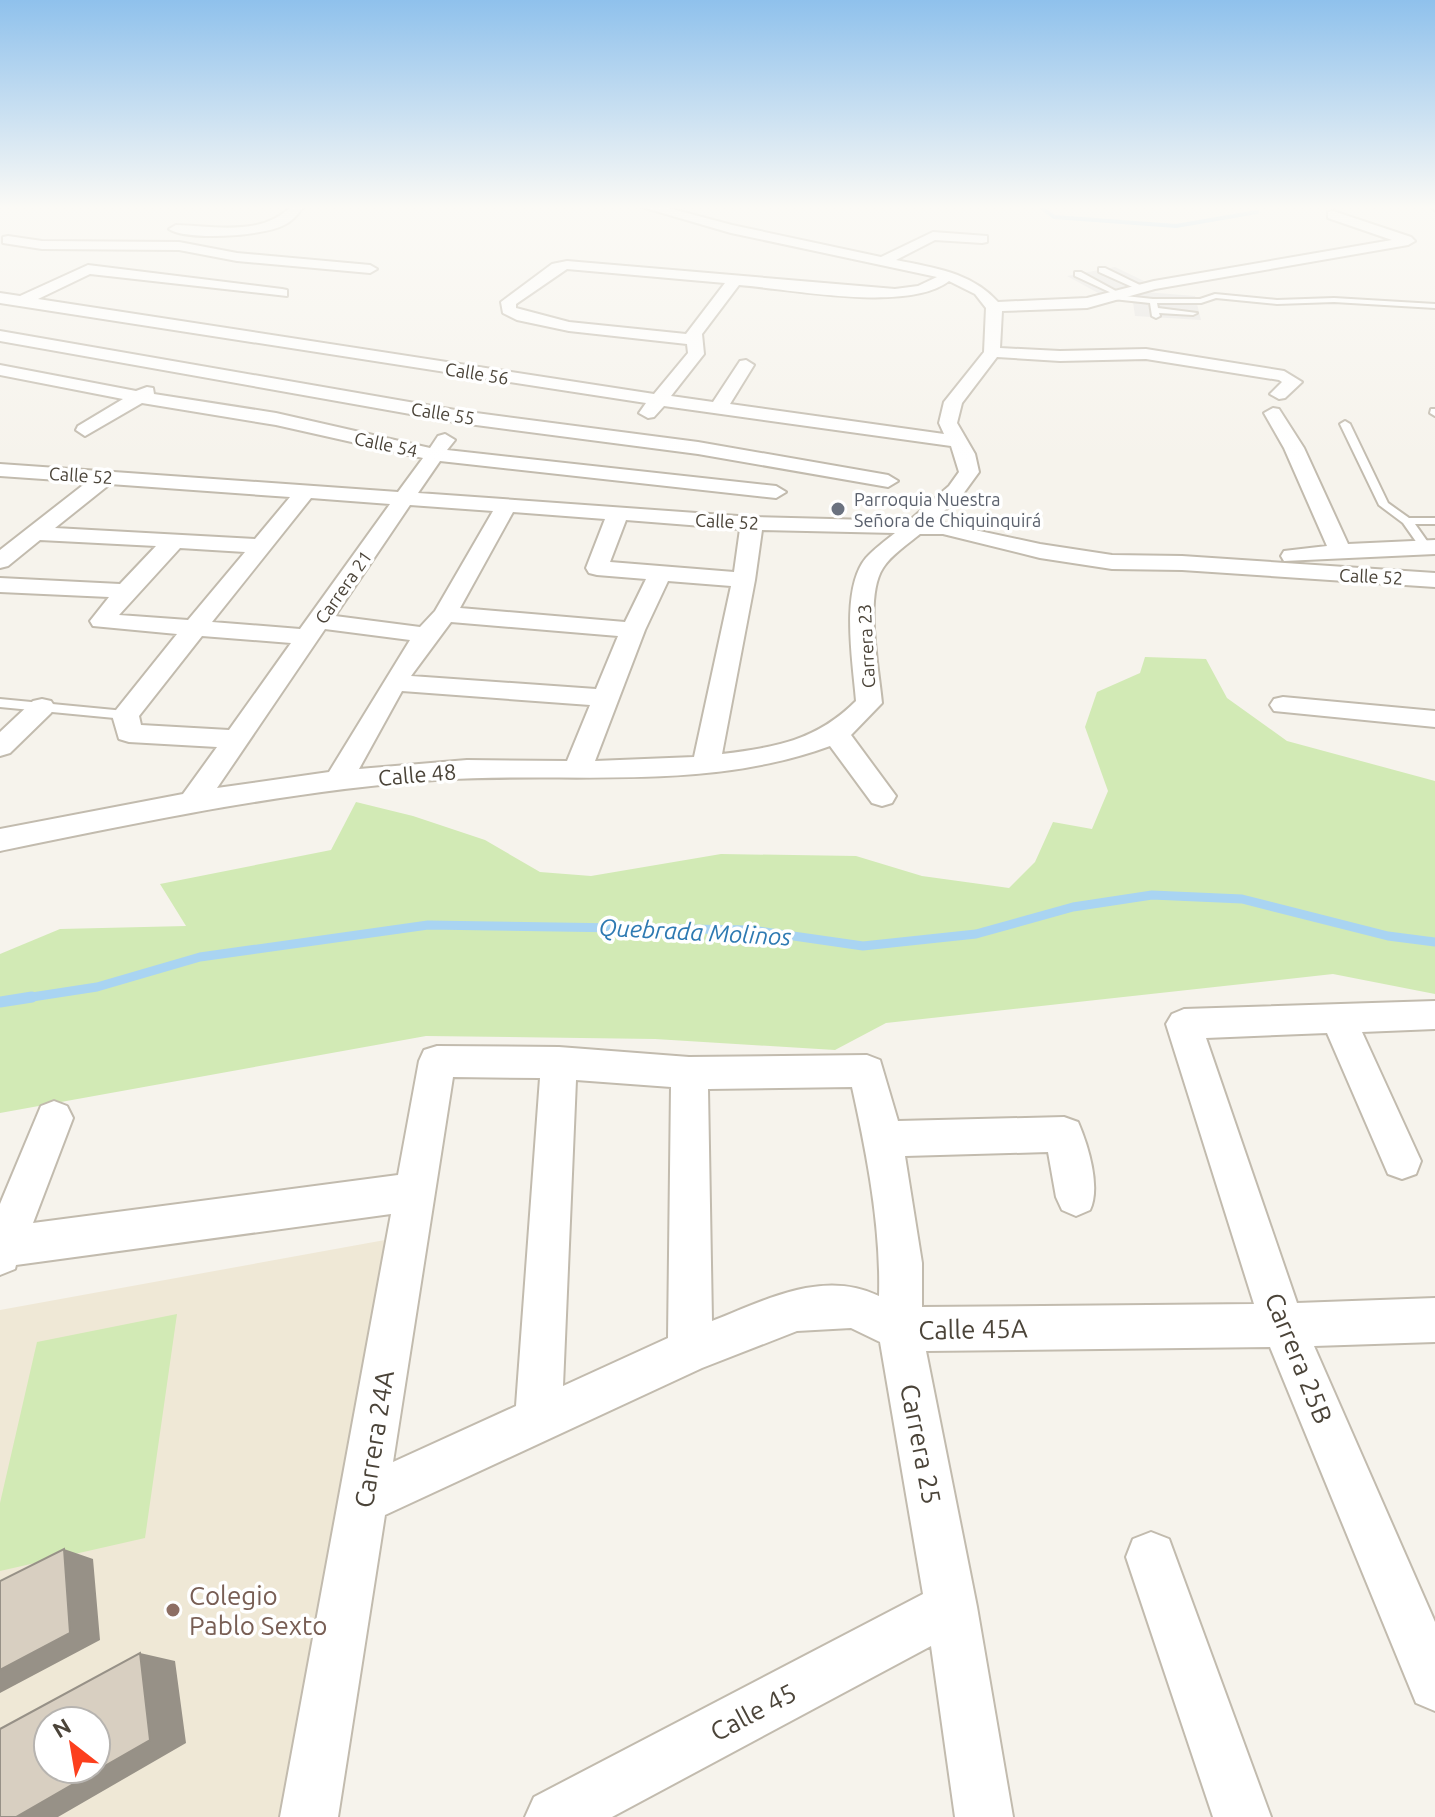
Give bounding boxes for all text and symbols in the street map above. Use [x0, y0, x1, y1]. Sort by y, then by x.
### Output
street label: Calle 56 [444, 358, 510, 388]
street label: Calle 55 [410, 398, 476, 428]
street label: Calle 54 [353, 428, 419, 460]
street label: Calle 52 [48, 463, 114, 487]
place label: Parroquia Nuestra Señora de Chiquinquirá [854, 489, 1041, 530]
marker: Parroquia Nuestra Señora de Chiquinquirá [829, 500, 847, 518]
street label: Calle 52 [694, 509, 760, 533]
street label: Carrera 21 [311, 547, 375, 627]
street label: Calle 52 [1338, 564, 1404, 588]
street label: Carrera 23 [854, 603, 878, 689]
street label: Calle 48 [377, 758, 457, 790]
water label: Quebrada Molinos [598, 913, 792, 952]
street label: Carrera 25B [1260, 1288, 1338, 1428]
street label: Calle 45A [918, 1314, 1028, 1344]
street label: Carrera 24A [349, 1368, 399, 1510]
street label: Carrera 25 [895, 1381, 947, 1507]
place label: Colegio Pablo Sexto [189, 1581, 327, 1640]
marker: Colegio Pablo Sexto [164, 1601, 182, 1619]
street label: Calle 45 [705, 1677, 801, 1747]
north arrow [32, 1705, 112, 1785]
text: N [48, 1712, 75, 1742]

